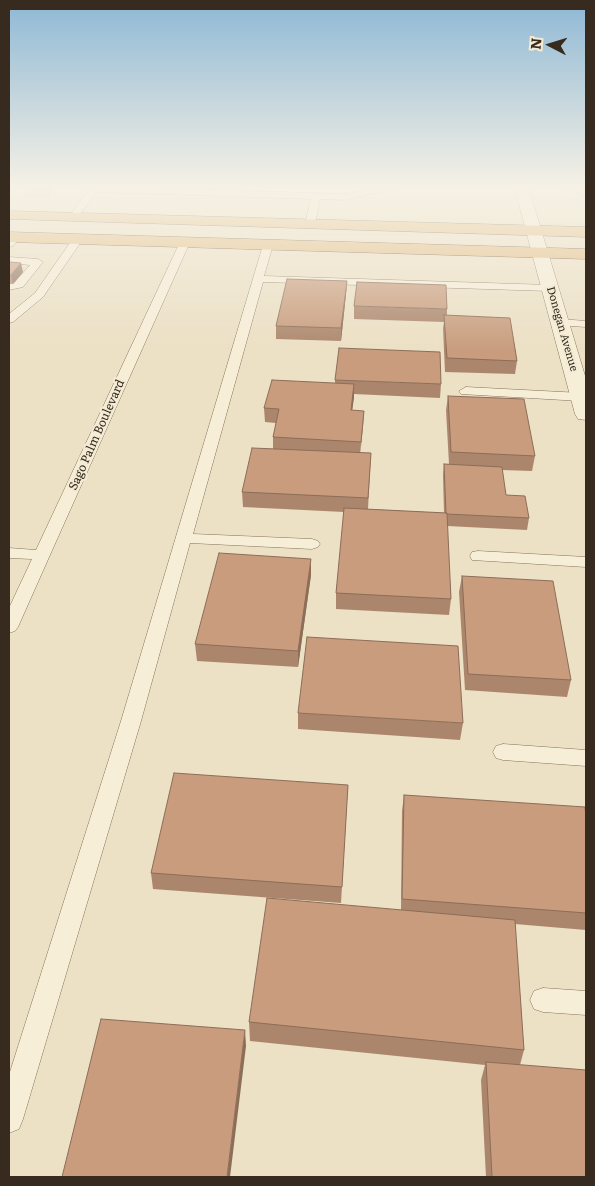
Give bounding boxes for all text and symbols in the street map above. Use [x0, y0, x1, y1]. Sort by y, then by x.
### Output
north arrow [525, 20, 575, 70]
text: N [525, 37, 546, 50]
street label: Donegan Avenue [544, 285, 580, 373]
street label: Sago Palm Boulevard [66, 377, 128, 493]

